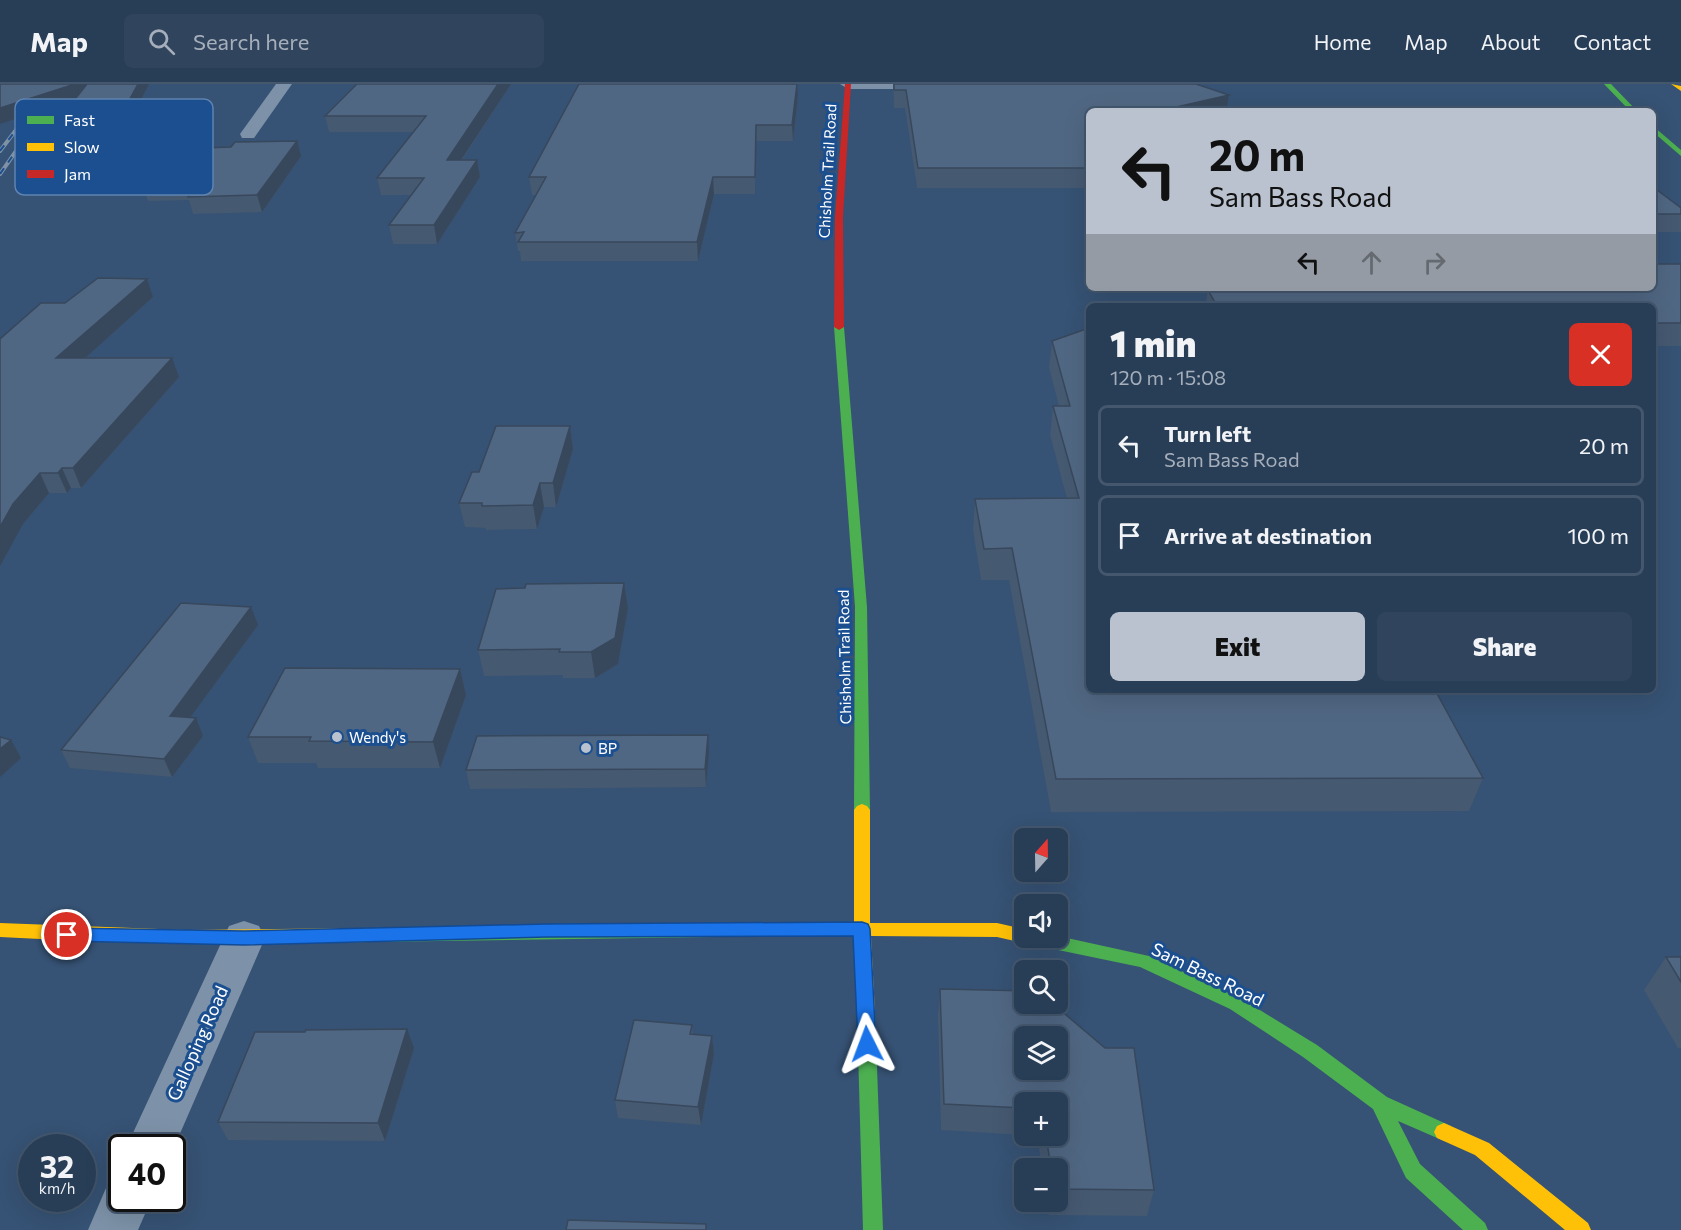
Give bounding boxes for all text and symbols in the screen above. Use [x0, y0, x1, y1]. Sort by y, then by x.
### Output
search box [124, 14, 544, 68]
text: Map [30, 24, 88, 58]
icon: search [145, 25, 178, 58]
text: Search here [193, 28, 309, 55]
text: Home [1314, 29, 1371, 54]
text: Map [1404, 29, 1448, 54]
text: About [1481, 29, 1540, 54]
text: Contact [1573, 29, 1651, 54]
legend [15, 99, 213, 195]
street label: Chisholm Trail Road [814, 103, 840, 239]
text: Fast [64, 110, 95, 129]
text: 20 m [1209, 128, 1305, 180]
icon: left [1110, 132, 1188, 210]
text: Slow [64, 137, 100, 156]
text: Jam [64, 164, 91, 183]
text: Sam Bass Road [1209, 180, 1392, 213]
icon: left [1292, 246, 1325, 279]
icon: ahead [1355, 246, 1388, 279]
icon: right [1418, 246, 1451, 279]
text: 1 min [1110, 320, 1196, 364]
button: close [1569, 323, 1632, 386]
text: 120 m · 15:08 [1110, 365, 1226, 389]
text: Turn left [1164, 420, 1251, 447]
icon: left [1113, 429, 1146, 462]
text: 20 m [1579, 432, 1629, 459]
text: Sam Bass Road [1164, 447, 1300, 471]
icon: arrive [1113, 519, 1146, 552]
text: Arrive at destination [1164, 522, 1372, 549]
text: 100 m [1567, 522, 1629, 549]
street label: Chisholm Trail Road [834, 590, 854, 724]
button: Exit [1110, 612, 1365, 681]
button: Share [1377, 612, 1632, 681]
place label: Wendy's [349, 728, 406, 746]
marker: Wendy's [330, 730, 344, 744]
place label: BP [598, 739, 617, 757]
marker: BP [579, 741, 593, 755]
north arrow [1014, 828, 1068, 882]
map controls [1014, 828, 1068, 1212]
button: sound [1014, 894, 1068, 948]
pin [41, 909, 92, 960]
icon: arrive [50, 918, 83, 951]
street label: Sam Bass Road [1148, 937, 1268, 1011]
button: search [1014, 960, 1068, 1014]
street label: Galloping Road [162, 982, 232, 1104]
position arrow [835, 1012, 899, 1076]
button: layers [1014, 1026, 1068, 1080]
button: + [1014, 1092, 1068, 1146]
speed limit sign: 40 [108, 1134, 186, 1212]
text: 32 [40, 1147, 74, 1184]
button: − [1014, 1158, 1068, 1212]
text: km/h [39, 1179, 75, 1197]

